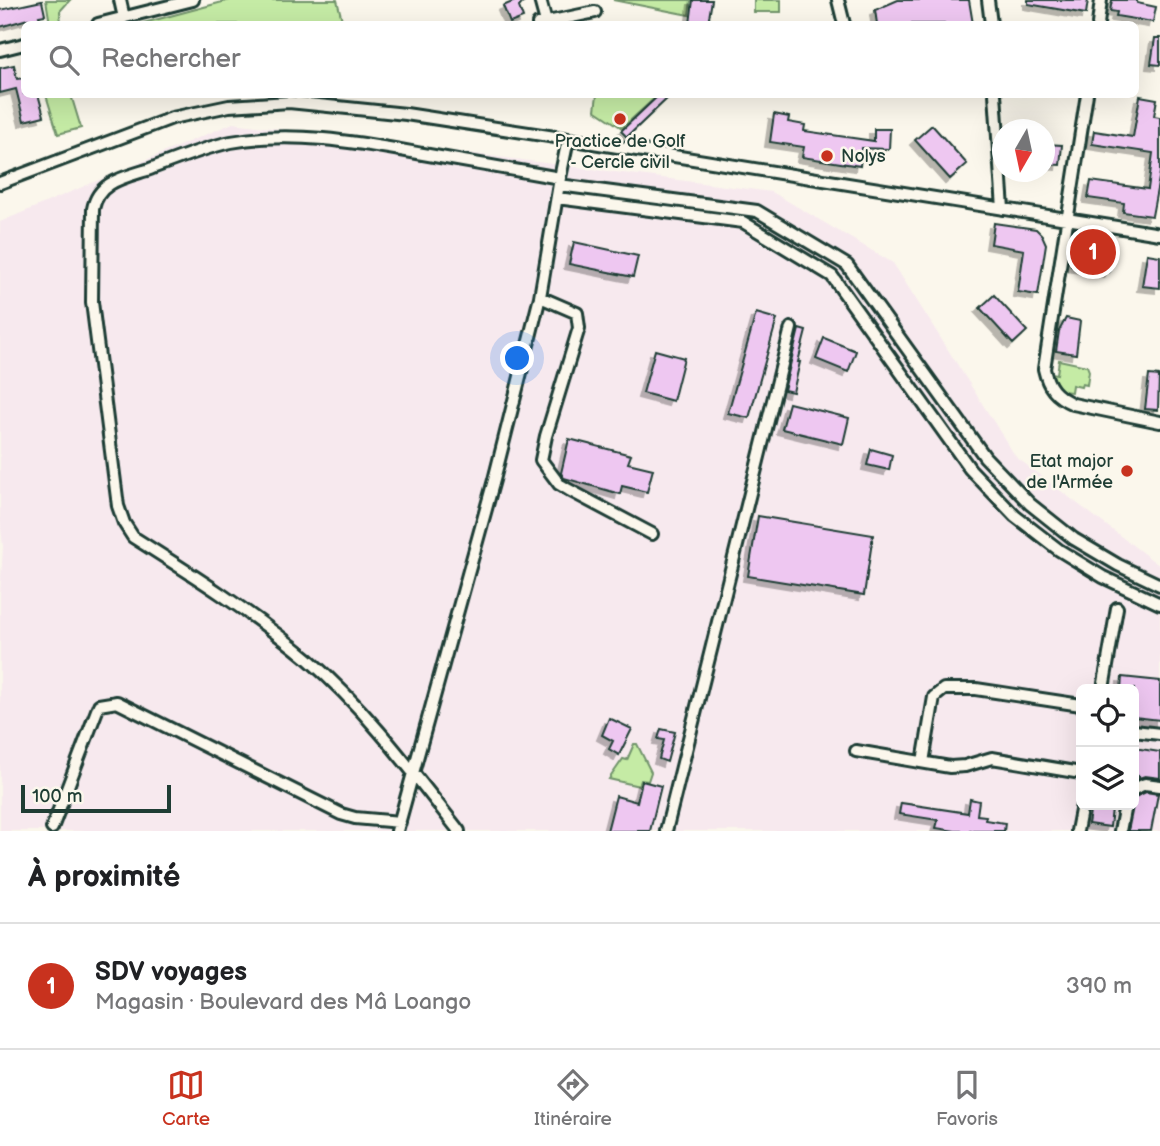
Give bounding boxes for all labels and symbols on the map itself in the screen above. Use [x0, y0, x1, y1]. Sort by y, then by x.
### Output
marker: Practice de Golf - Cercle civil [612, 111, 628, 127]
north arrow [992, 119, 1055, 182]
place label: Practice de Golf - Cercle civil [554, 131, 686, 173]
place label: Nolys [841, 146, 886, 167]
marker: Nolys [819, 148, 835, 164]
pin: 1 [1070, 226, 1116, 278]
your location [500, 341, 534, 375]
place label: Etat major de l'Armée [1026, 451, 1113, 493]
marker: Etat major de l'Armée [1119, 463, 1135, 479]
scale bar [21, 782, 172, 814]

